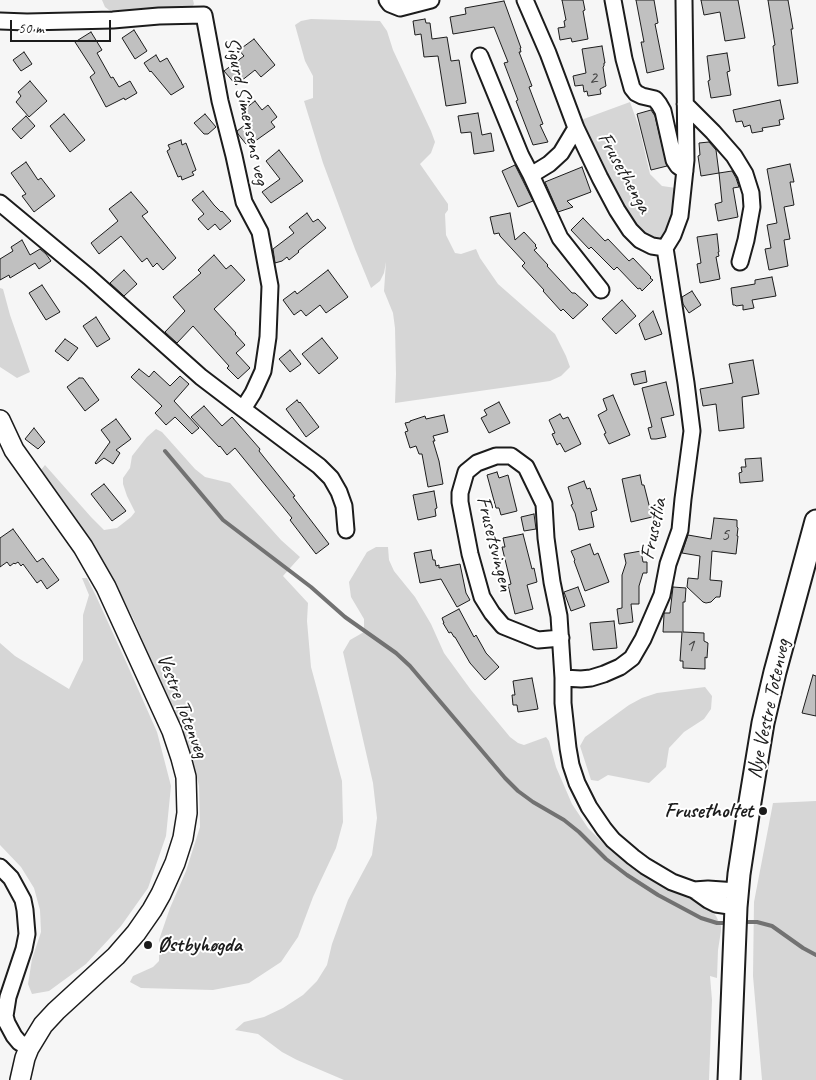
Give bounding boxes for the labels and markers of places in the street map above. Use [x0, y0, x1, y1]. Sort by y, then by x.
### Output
place label: Frusetholtet [665, 798, 753, 824]
marker: Frusetholtet [757, 805, 769, 817]
place label: Østbyhøgda [158, 932, 242, 958]
marker: Østbyhøgda [142, 939, 154, 951]

